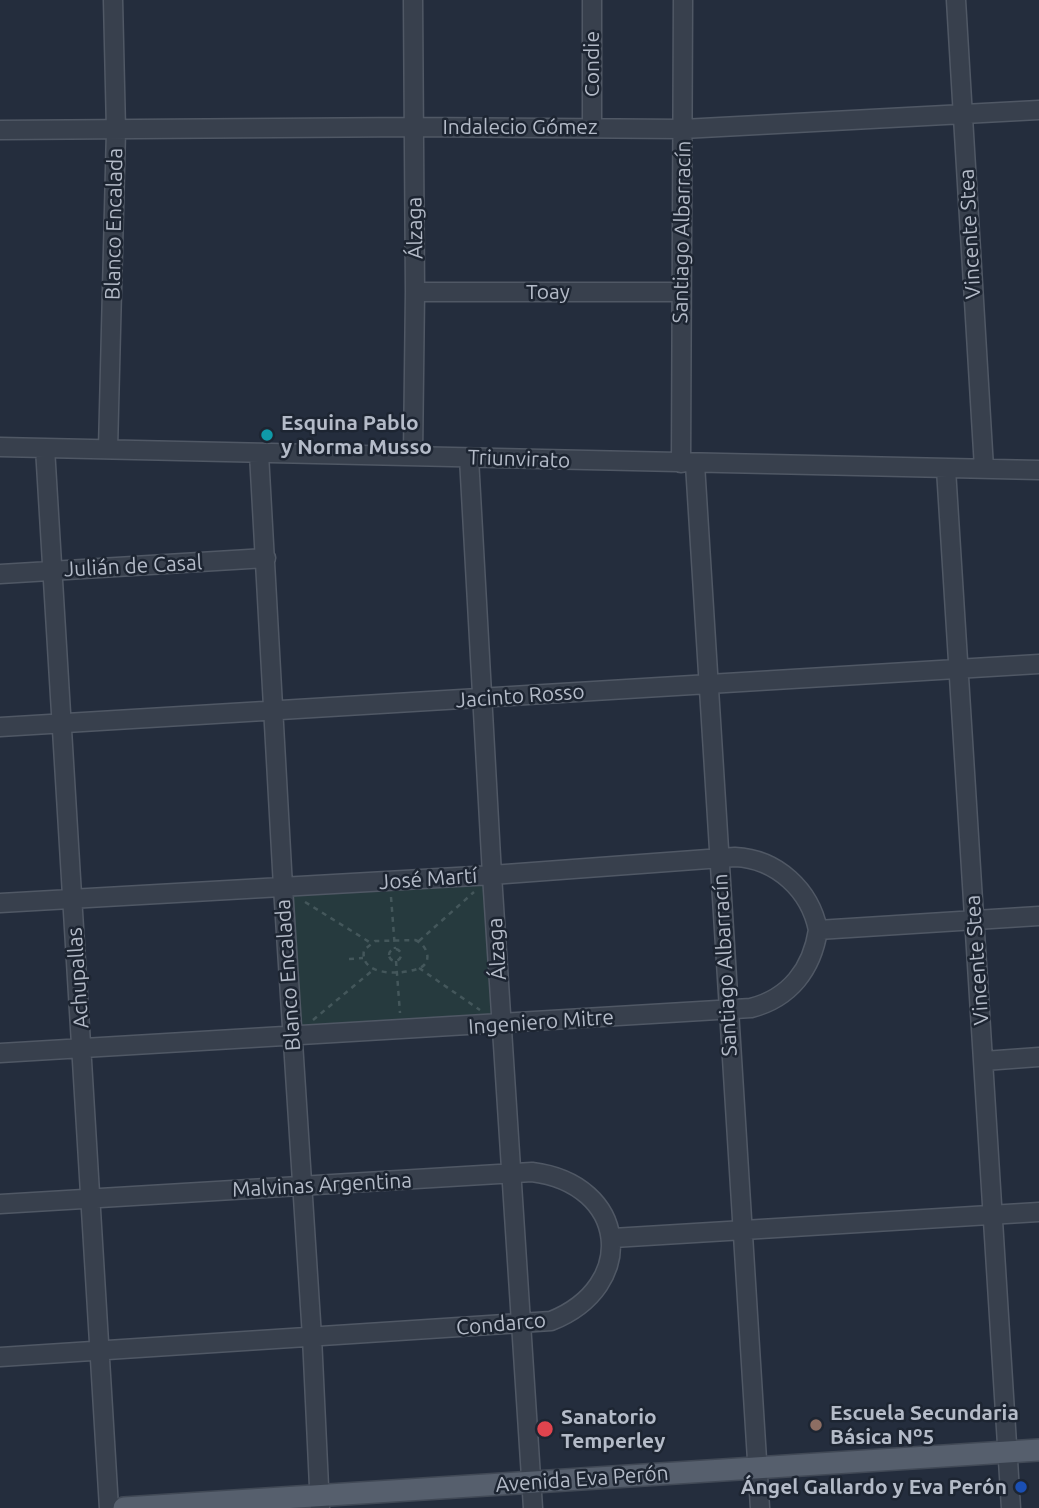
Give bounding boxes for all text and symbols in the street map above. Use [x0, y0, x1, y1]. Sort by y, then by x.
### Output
street label: Condie [579, 31, 605, 97]
street label: Indalecio Gómez [442, 114, 598, 140]
street label: Santiago Albarracín [668, 140, 696, 324]
street label: Blanco Encalada [100, 148, 128, 300]
street label: Vincente Stea [954, 168, 986, 300]
street label: Álzaga [402, 197, 428, 259]
street label: Toay [526, 279, 570, 305]
place label: Esquina Pablo y Norma Musso [281, 410, 432, 460]
marker: Esquina Pablo y Norma Musso [259, 427, 275, 443]
street label: Triunvirato [467, 445, 571, 473]
street label: Julián de Casal [63, 550, 203, 582]
street label: Jacinto Rosso [455, 679, 585, 713]
street label: José Martí [378, 863, 478, 895]
street label: Santiago Albarracín [708, 873, 742, 1057]
street label: Vincente Stea [960, 894, 994, 1026]
street label: Blanco Encalada [270, 898, 306, 1052]
street label: Álzaga [482, 917, 512, 981]
street label: Achupallas [62, 927, 94, 1029]
street label: Ingeniero Mitre [467, 1004, 615, 1040]
street label: Malvinas Argentina [231, 1168, 413, 1202]
street label: Condarco [455, 1308, 547, 1340]
place label: Escuela Secundaria Básica Nº5 [830, 1400, 1019, 1450]
place label: Sanatorio Temperley [561, 1404, 665, 1454]
marker: Escuela Secundaria Básica Nº5 [808, 1417, 824, 1433]
marker: Sanatorio Temperley [535, 1419, 555, 1439]
street label: Avenida Eva Perón [495, 1460, 669, 1498]
place label: Ángel Gallardo y Eva Perón [741, 1474, 1007, 1500]
marker: Ángel Gallardo y Eva Perón [1013, 1479, 1029, 1495]

